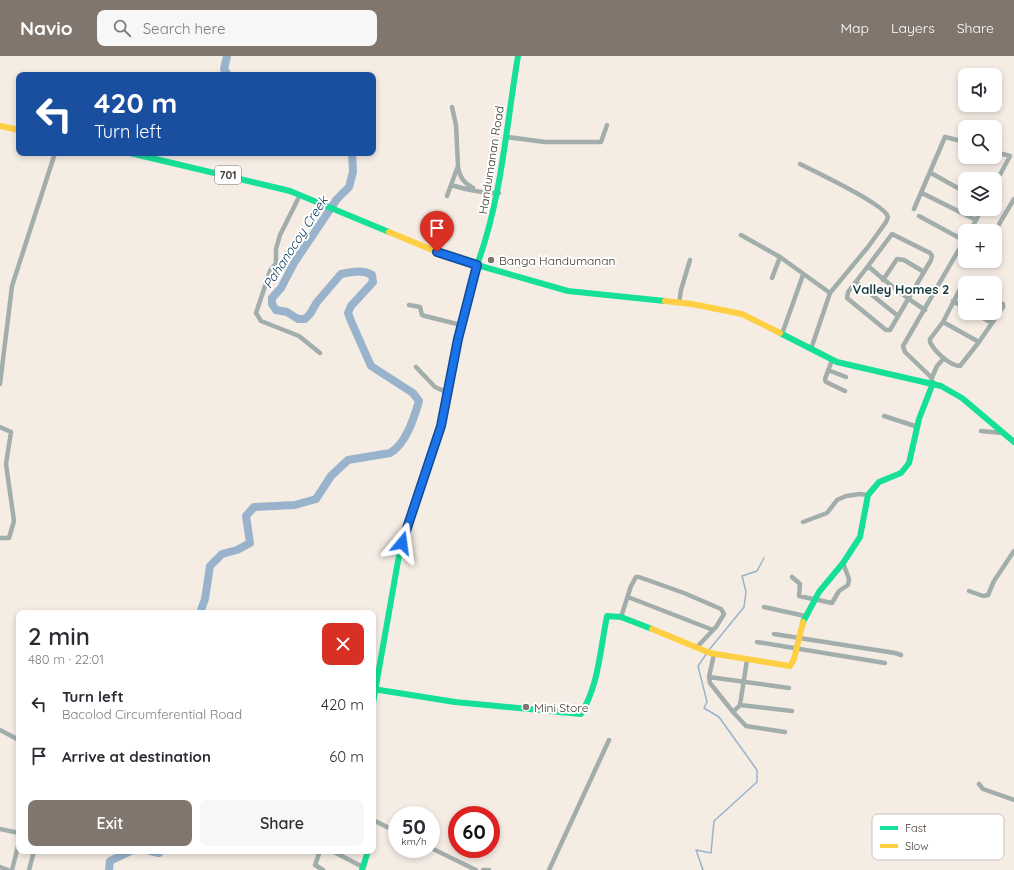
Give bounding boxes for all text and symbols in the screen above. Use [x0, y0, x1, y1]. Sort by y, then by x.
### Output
search box [97, 10, 377, 46]
text: Navio [20, 16, 73, 40]
icon: search [111, 17, 133, 39]
text: Search here [143, 19, 226, 38]
text: Map [840, 19, 869, 37]
text: Layers [891, 19, 935, 37]
text: Share [957, 19, 994, 37]
map controls [958, 68, 1002, 320]
button: sound [958, 68, 1002, 112]
text: 420 m [94, 85, 177, 120]
icon: left [28, 88, 80, 140]
street label: Handumanan Road [475, 105, 507, 215]
text: Turn left [94, 120, 162, 143]
button: search [958, 120, 1002, 164]
road number: 701 [215, 166, 241, 184]
button: layers [958, 172, 1002, 216]
water label: Pahanocoy Creek [259, 192, 331, 291]
pin [420, 211, 454, 252]
icon: arrive [426, 217, 448, 239]
button: + [958, 224, 1002, 268]
place label: Banga Handumanan [499, 253, 616, 268]
marker: Banga Handumanan [486, 255, 496, 265]
button: − [958, 276, 1002, 320]
district label: Valley Homes 2 [853, 281, 950, 297]
position arrow [381, 522, 423, 564]
text: 2 min [28, 621, 90, 651]
button: close [322, 623, 364, 665]
text: 480 m · 22:01 [28, 651, 104, 667]
text: Turn left [62, 687, 124, 706]
icon: left [28, 693, 50, 715]
text: 420 m [321, 695, 364, 714]
place label: Mini Store [534, 700, 589, 715]
marker: Mini Store [521, 702, 531, 712]
text: Bacolod Circumferential Road [62, 706, 242, 722]
icon: arrive [28, 745, 50, 767]
text: Arrive at destination [62, 747, 211, 766]
text: 60 m [329, 747, 364, 766]
button: Exit [28, 800, 192, 846]
button: Share [200, 800, 364, 846]
speed limit sign: 60 [448, 806, 500, 858]
text: 50 [402, 814, 426, 839]
legend [872, 814, 1004, 860]
text: Fast [905, 821, 927, 835]
text: km/h [401, 835, 427, 848]
text: Slow [905, 839, 929, 853]

